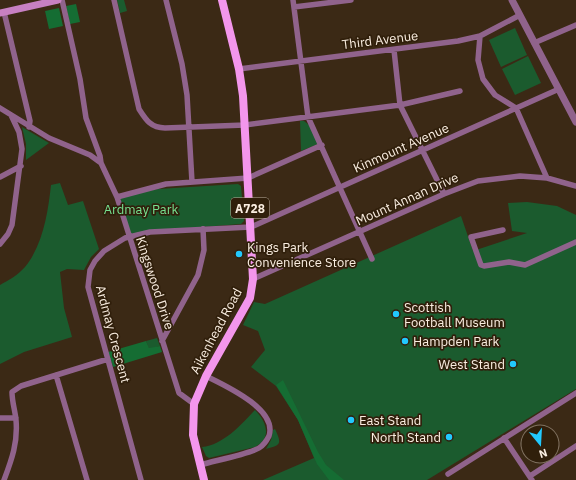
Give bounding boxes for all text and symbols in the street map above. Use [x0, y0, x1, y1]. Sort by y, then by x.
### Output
street label: Third Avenue [341, 27, 419, 53]
street label: Kinmount Avenue [350, 119, 452, 177]
street label: Mount Annan Drive [353, 169, 461, 229]
road number: A728 [231, 198, 269, 218]
park label: Ardmay Park [104, 201, 178, 218]
street label: Kingswood Drive [132, 234, 178, 332]
place label: Kings Park Convenience Store [247, 239, 356, 271]
marker: Kings Park Convenience Store [234, 249, 244, 259]
street label: Ardmay Crescent [92, 283, 134, 385]
street label: Aikenhead Road [186, 285, 246, 377]
place label: Scottish Football Museum [404, 299, 505, 331]
marker: Scottish Football Museum [391, 309, 401, 319]
place label: Hampden Park [413, 333, 500, 350]
marker: Hampden Park [400, 336, 410, 346]
place label: West Stand [439, 356, 505, 373]
marker: West Stand [508, 359, 518, 369]
place label: East Stand [359, 412, 421, 429]
marker: East Stand [346, 415, 356, 425]
north arrow [520, 424, 560, 464]
place label: North Stand [371, 429, 441, 446]
marker: North Stand [444, 432, 454, 442]
text: N [537, 446, 549, 461]

